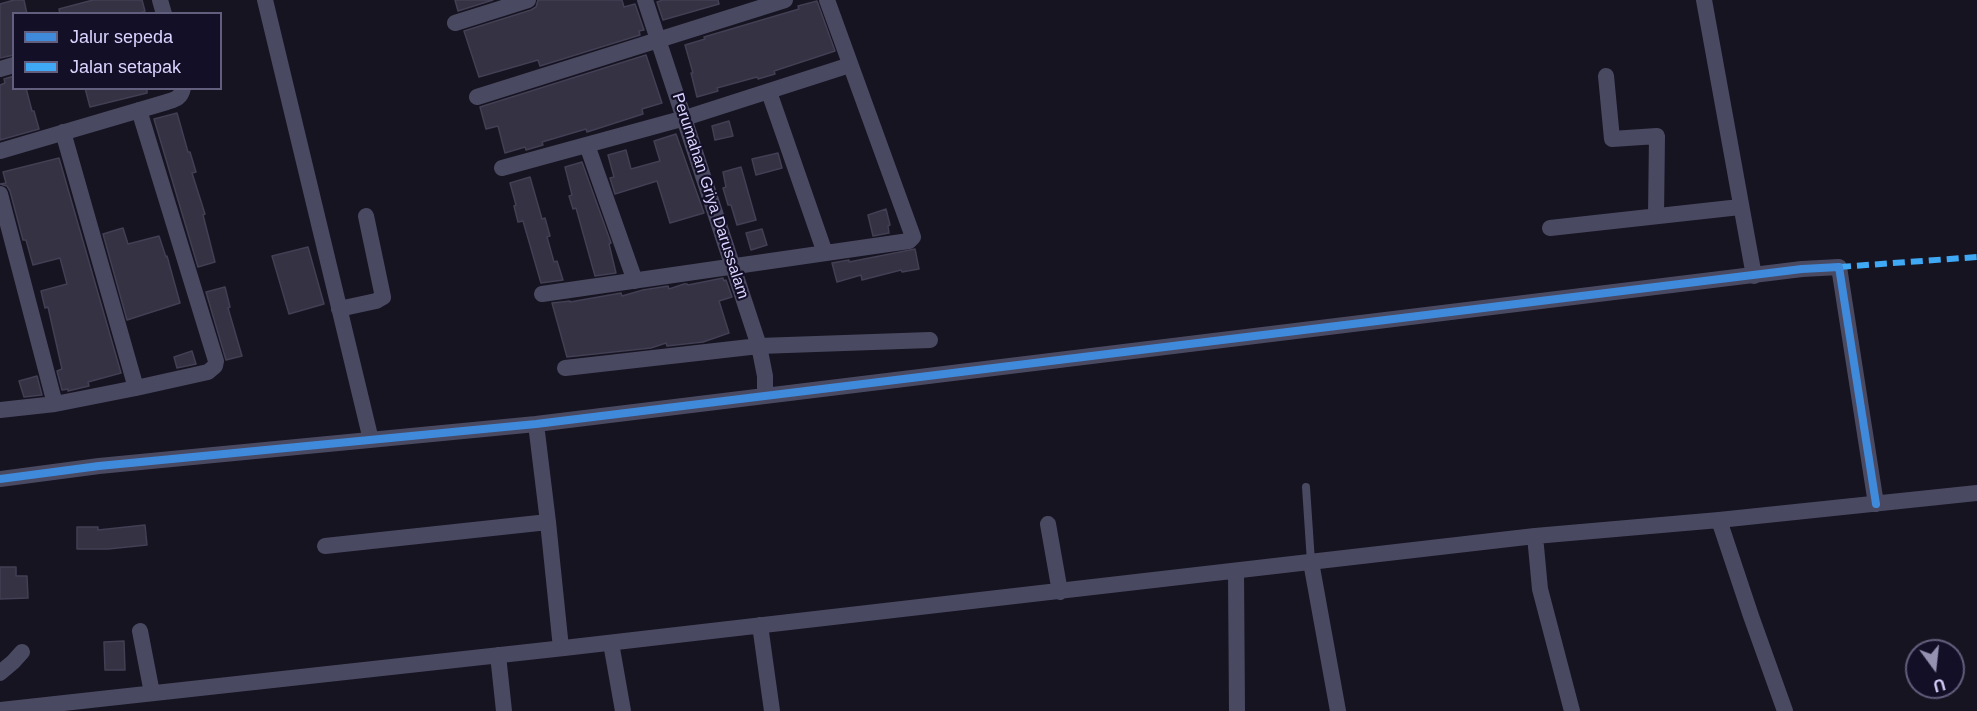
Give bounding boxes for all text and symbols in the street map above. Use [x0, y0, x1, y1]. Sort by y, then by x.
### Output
legend [12, 12, 222, 90]
text: Jalur sepeda [70, 27, 173, 47]
text: Jalan setapak [70, 57, 181, 77]
street label: Perumahan Griya Darussalam [668, 91, 752, 301]
north arrow [1905, 639, 1965, 699]
text: U [1931, 675, 1947, 695]

